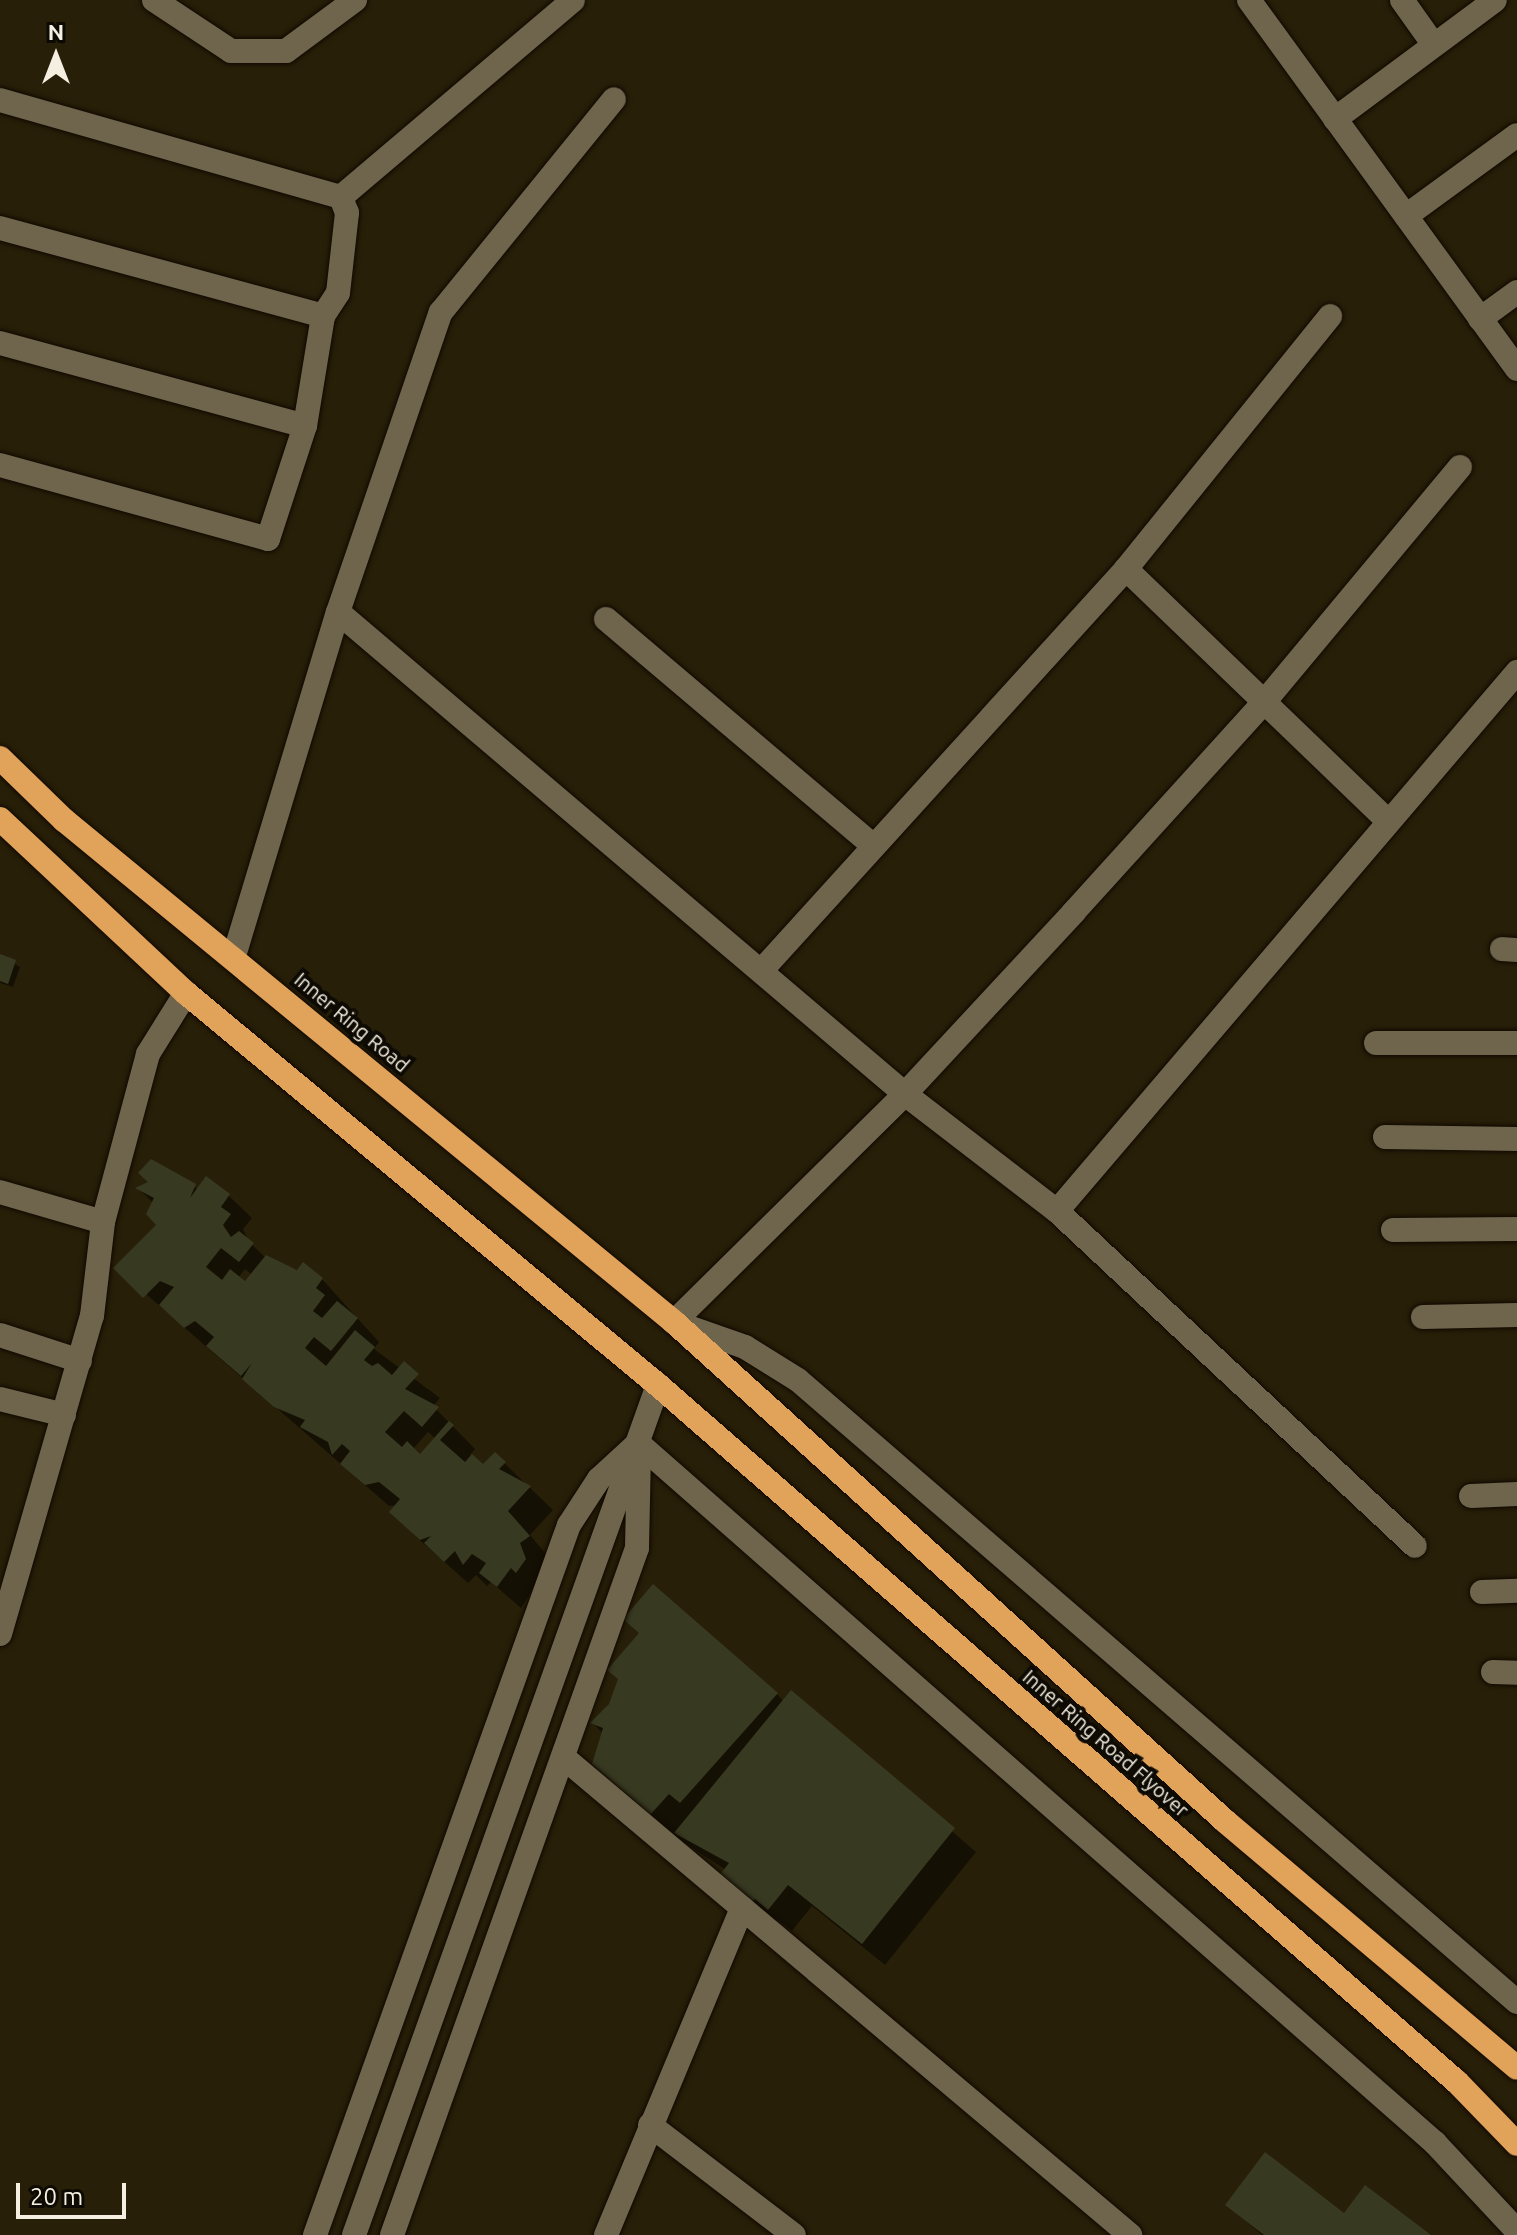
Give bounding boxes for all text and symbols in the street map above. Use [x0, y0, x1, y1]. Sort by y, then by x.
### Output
north arrow [16, 16, 96, 96]
text: N [48, 19, 64, 44]
street label: Inner Ring Road [290, 967, 414, 1077]
street label: Inner Ring Road Flyover [1018, 1664, 1194, 1822]
scale bar [20, 2167, 130, 2217]
text: 20 m [30, 2183, 83, 2210]

